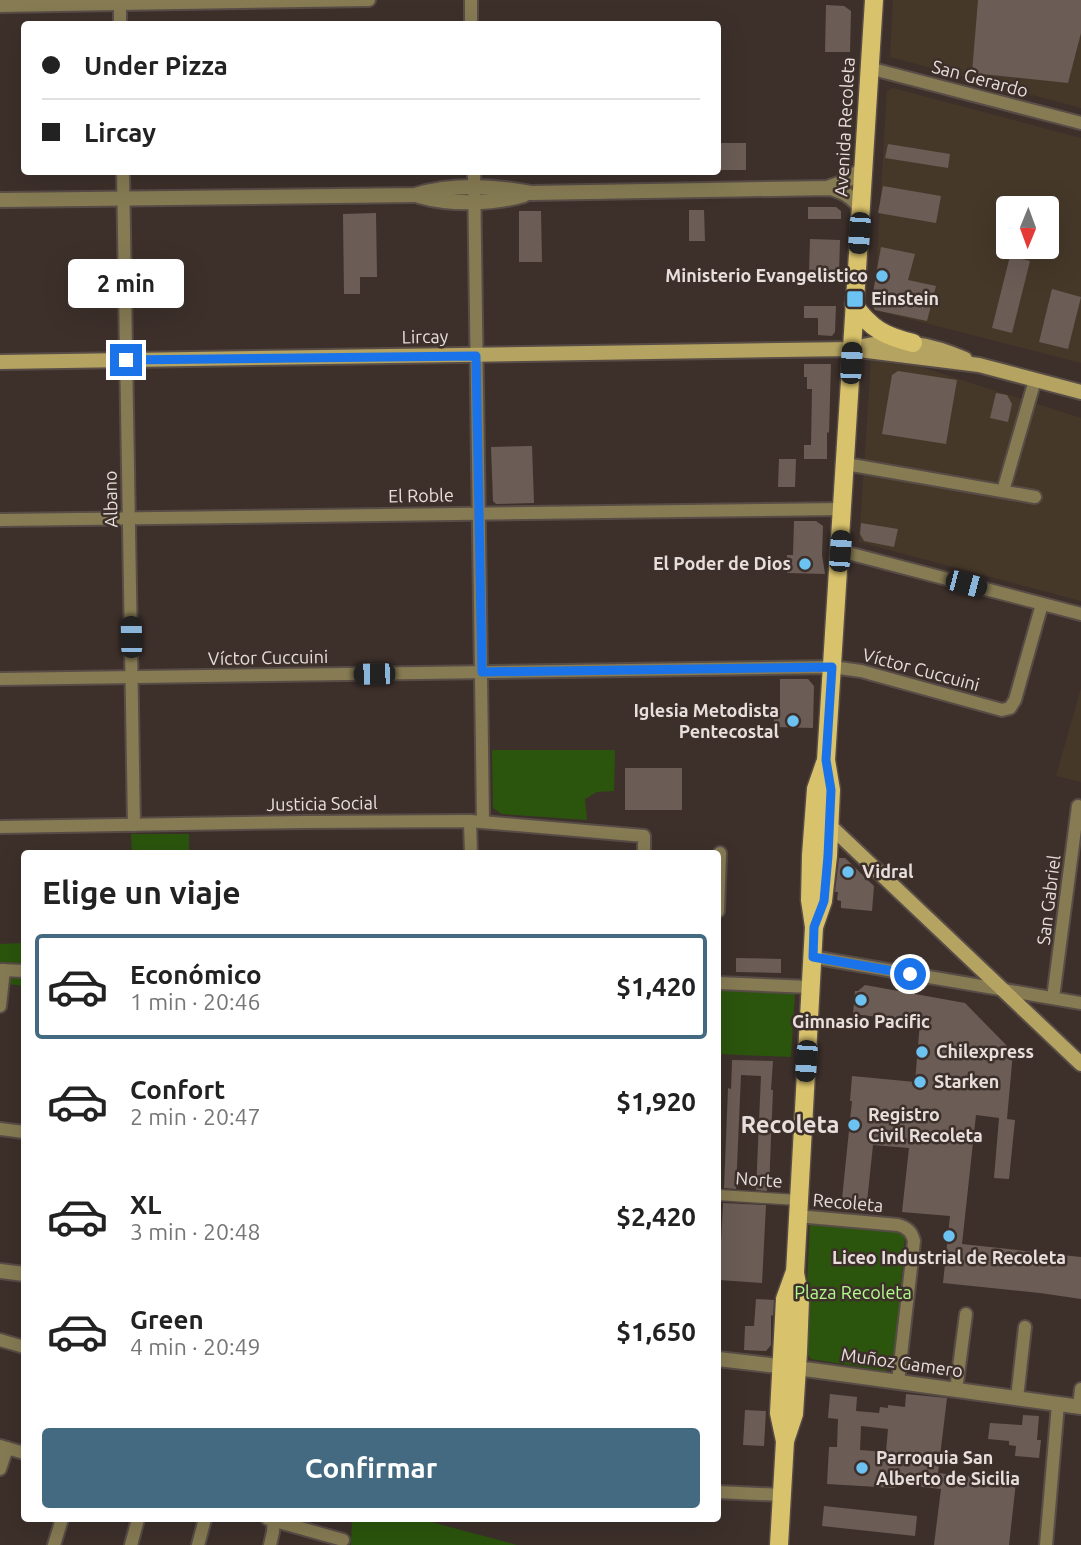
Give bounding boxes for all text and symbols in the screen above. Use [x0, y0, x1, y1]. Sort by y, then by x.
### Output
text: Under Pizza [84, 51, 228, 80]
street label: San Gerardo [930, 56, 1031, 100]
street label: Avenida Recoleta [830, 57, 858, 197]
text: Lircay [84, 118, 156, 147]
north arrow [996, 196, 1059, 259]
map controls [996, 196, 1059, 259]
car [848, 211, 871, 255]
callout: 2 min [68, 258, 184, 308]
place label: Ministerio Evangelistico [665, 265, 868, 285]
marker: Ministerio Evangelistico [874, 268, 890, 284]
text: 2 min [97, 271, 155, 296]
place label: Einstein [871, 288, 939, 308]
marker: Einstein [845, 289, 865, 309]
street label: Lircay [402, 326, 449, 346]
car [840, 341, 863, 385]
route end [110, 344, 142, 376]
street label: Albano [100, 470, 120, 528]
street label: El Roble [388, 484, 454, 506]
car [829, 529, 852, 573]
place label: El Poder de Dios [653, 553, 791, 573]
marker: El Poder de Dios [797, 556, 813, 572]
car [943, 568, 990, 600]
car [121, 616, 142, 658]
street label: Víctor Cuccuini [861, 644, 982, 694]
street label: Víctor Cuccuini [208, 646, 328, 668]
car [353, 663, 396, 685]
place label: Iglesia Metodista Pentecostal [633, 700, 780, 741]
marker: Iglesia Metodista Pentecostal [785, 713, 801, 729]
street label: Justicia Social [266, 792, 378, 814]
street label: San Gabriel [1033, 853, 1063, 946]
place label: Vidral [862, 861, 914, 881]
marker: Vidral [840, 864, 856, 880]
text: Elige un viaje [42, 874, 241, 910]
icon: car [46, 955, 109, 1018]
route start [894, 958, 926, 990]
text: Económico [130, 960, 262, 989]
text: $1,420 [616, 972, 696, 1001]
text: 1 min · 20:46 [130, 989, 261, 1014]
marker: Gimnasio Pacific [853, 992, 869, 1008]
place label: Gimnasio Pacific [792, 1011, 930, 1031]
car [795, 1039, 818, 1083]
place label: Chilexpress [936, 1041, 1034, 1061]
marker: Chilexpress [914, 1044, 930, 1060]
icon: car [46, 1070, 109, 1133]
place label: Starken [934, 1071, 999, 1091]
marker: Starken [912, 1074, 928, 1090]
text: Confort [130, 1075, 225, 1104]
text: $1,920 [616, 1087, 696, 1116]
text: 2 min · 20:47 [130, 1104, 261, 1129]
place label: Registro Civil Recoleta [868, 1104, 983, 1145]
district label: Recoleta [741, 1111, 839, 1138]
marker: Registro Civil Recoleta [846, 1117, 862, 1133]
street label: Norte [735, 1167, 783, 1191]
icon: car [46, 1185, 109, 1248]
street label: Recoleta [812, 1189, 884, 1215]
text: XL [130, 1190, 161, 1219]
text: $2,420 [616, 1202, 696, 1231]
text: 3 min · 20:48 [130, 1219, 261, 1244]
marker: Liceo Industrial de Recoleta [941, 1228, 957, 1244]
place label: Liceo Industrial de Recoleta [832, 1247, 1066, 1267]
park label: Plaza Recoleta [794, 1282, 912, 1302]
icon: car [46, 1300, 109, 1363]
text: Green [130, 1305, 204, 1334]
text: $1,650 [616, 1317, 696, 1346]
text: 4 min · 20:49 [130, 1334, 261, 1359]
street label: Muñoz Gamero [840, 1344, 964, 1380]
button: Confirmar [42, 1428, 700, 1508]
place label: Parroquia San Alberto de Sicilia [876, 1447, 1020, 1488]
marker: Parroquia San Alberto de Sicilia [854, 1460, 870, 1476]

